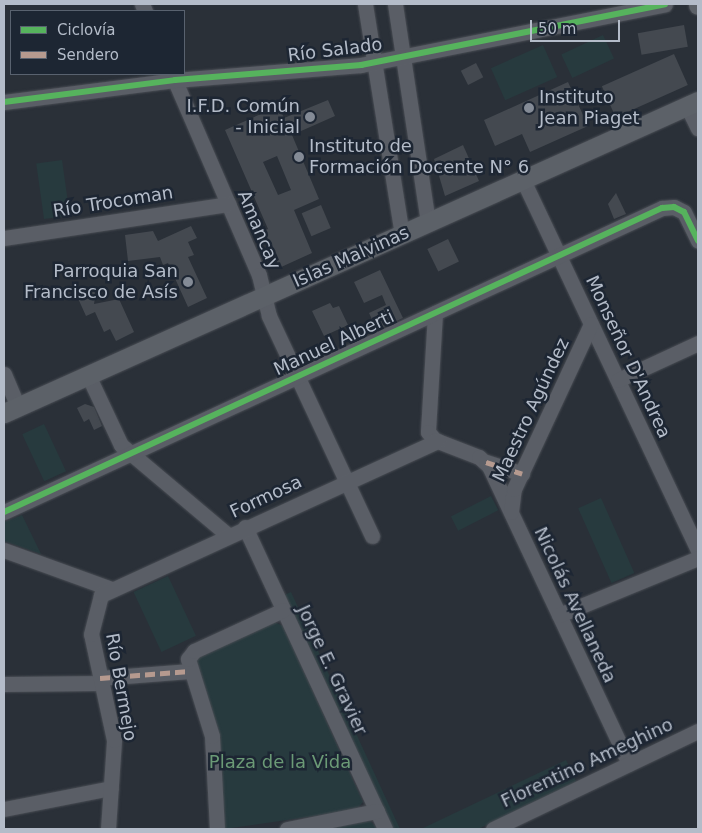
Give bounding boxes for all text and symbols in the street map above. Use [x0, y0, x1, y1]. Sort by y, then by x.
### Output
legend [10, 10, 185, 75]
scale bar [532, 10, 622, 42]
text: 50 m [538, 20, 576, 38]
text: Ciclovía [57, 21, 115, 39]
street label: Río Salado [286, 33, 384, 67]
text: Sendero [57, 46, 119, 64]
place label: Instituto Jean Piaget [539, 87, 640, 130]
place label: I.F.D. Común - Inicial [187, 96, 300, 138]
marker: Instituto Jean Piaget [523, 102, 535, 114]
marker: I.F.D. Común - Inicial [304, 111, 316, 123]
place label: Instituto de Formación Docente N° 6 [309, 136, 529, 178]
marker: Instituto de Formación Docente N° 6 [293, 151, 305, 163]
street label: Río Trocoman [51, 182, 175, 222]
street label: Amancay [233, 187, 285, 273]
street label: Islas Malvinas [290, 222, 412, 292]
place label: Parroquia San Francisco de Asís [24, 261, 178, 304]
street label: Monseñor D'Andrea [581, 272, 675, 442]
marker: Parroquia San Francisco de Asís [182, 276, 194, 288]
street label: Manuel Alberti [270, 306, 398, 380]
street label: Maestro Agúndez [488, 335, 574, 485]
street label: Formosa [227, 471, 305, 523]
street label: Nicolás Avellaneda [529, 524, 621, 686]
street label: Jorge E. Gravier [292, 602, 372, 738]
street label: Río Bermejo [101, 631, 141, 743]
street label: Florentino Ameghino [498, 714, 676, 812]
park label: Plaza de la Vida [209, 751, 351, 773]

